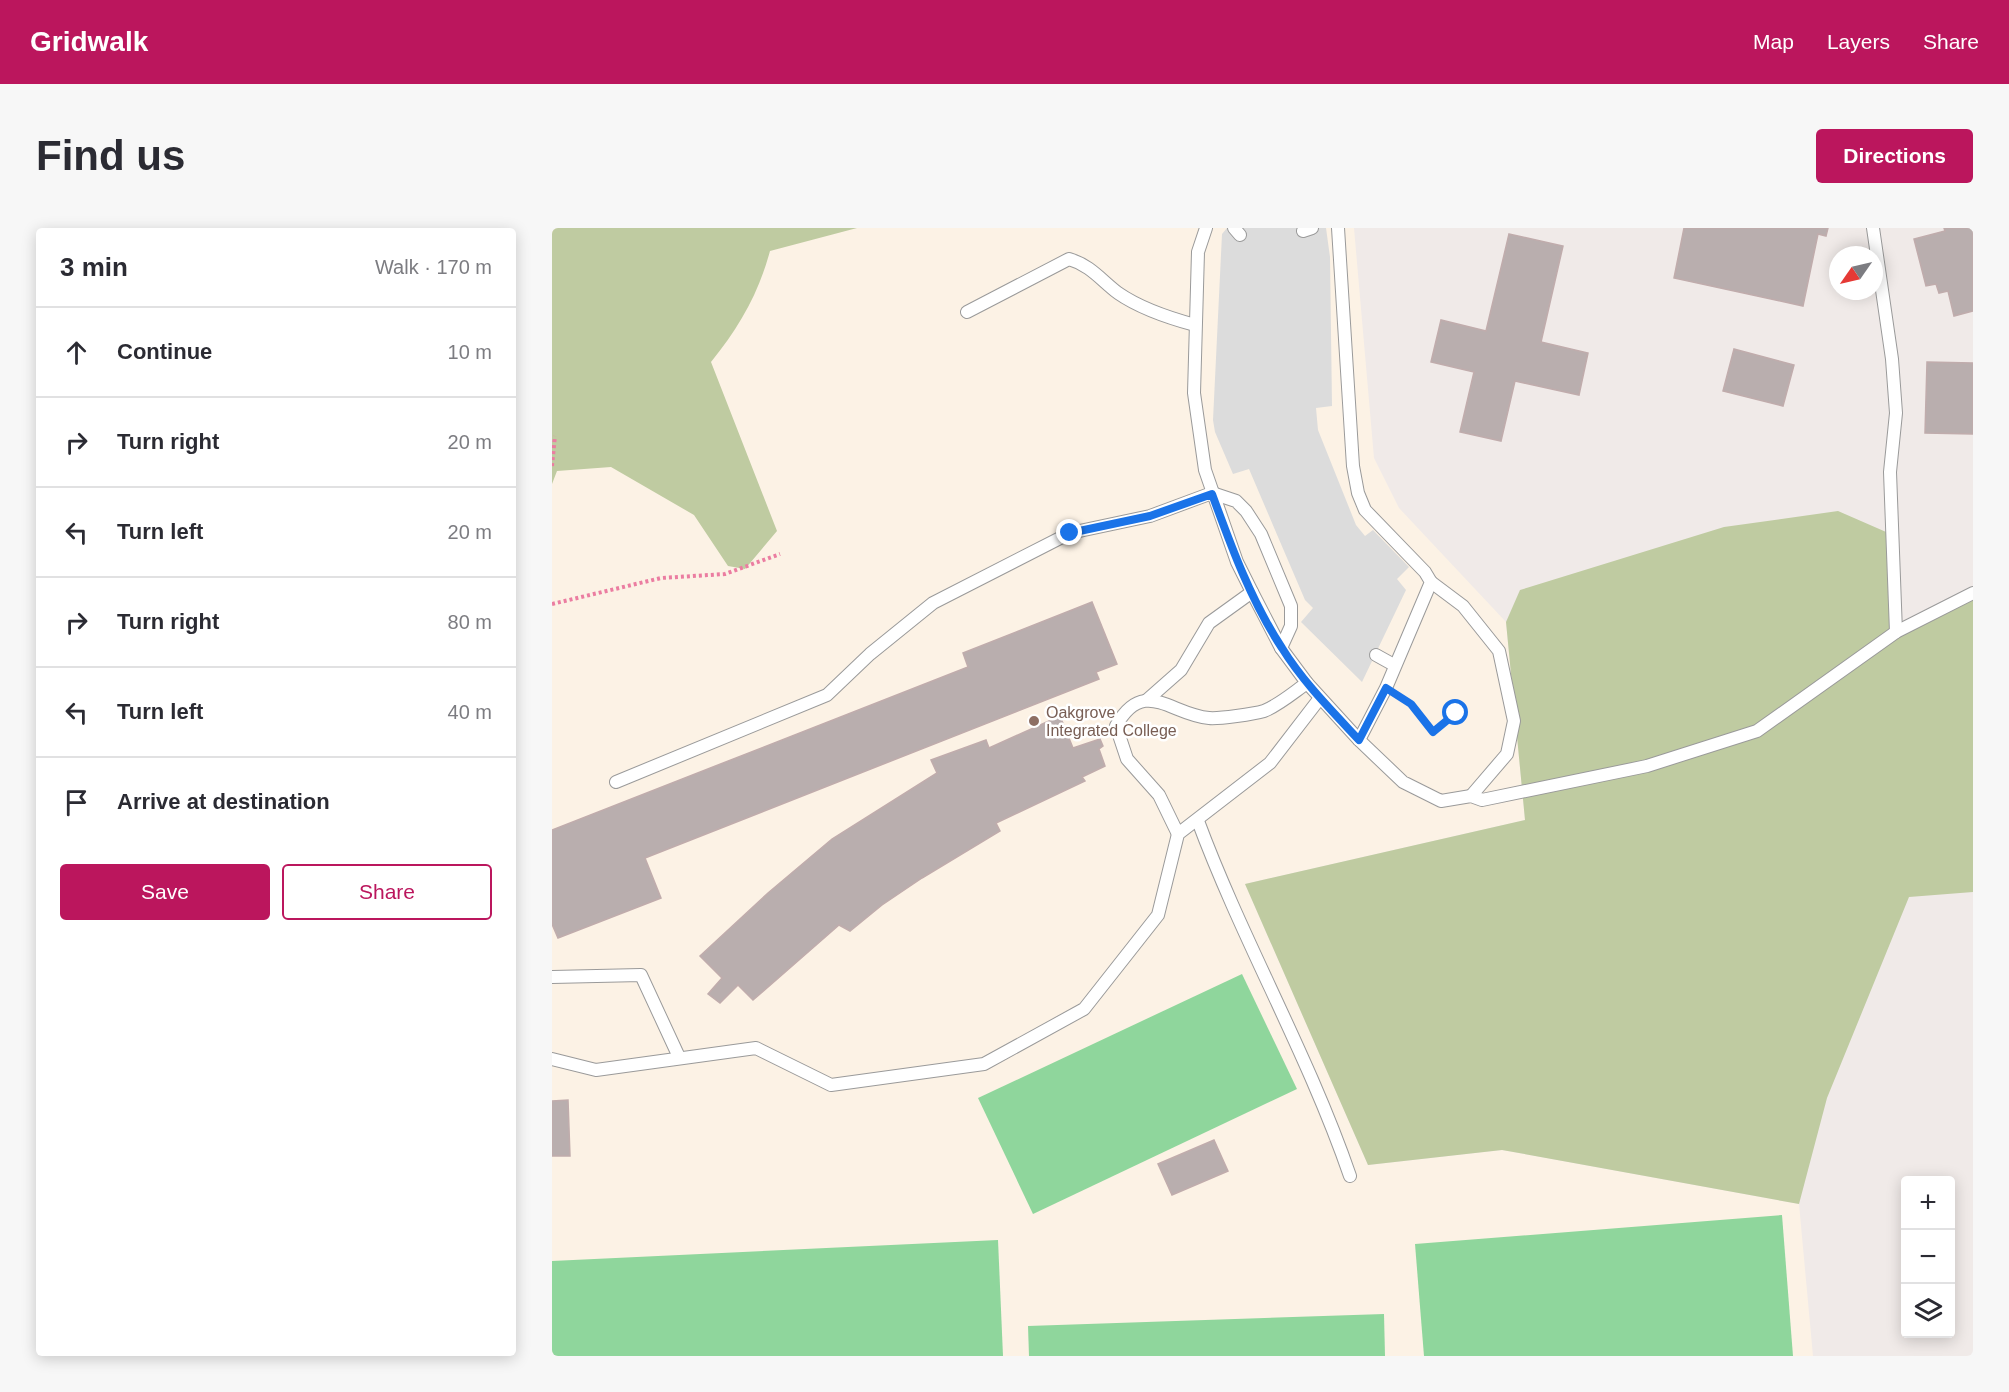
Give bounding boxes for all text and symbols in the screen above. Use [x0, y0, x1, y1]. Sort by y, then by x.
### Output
text: Gridwalk [30, 26, 148, 57]
text: Map [1753, 30, 1794, 53]
text: Layers [1827, 30, 1890, 53]
text: Share [1923, 30, 1979, 53]
button: Directions [1816, 129, 1973, 183]
text: Find us [36, 132, 185, 179]
north arrow [1829, 246, 1883, 300]
text: 3 min [60, 252, 128, 282]
text: Walk · 170 m [375, 256, 492, 278]
icon: ahead [60, 336, 93, 369]
text: Continue [117, 339, 212, 364]
text: 10 m [448, 341, 492, 363]
icon: right [60, 426, 93, 459]
text: Turn right [117, 429, 219, 454]
text: 20 m [448, 431, 492, 453]
icon: left [60, 516, 93, 549]
text: Turn left [117, 519, 203, 544]
route end [1056, 519, 1082, 545]
text: 20 m [448, 521, 492, 543]
icon: right [60, 606, 93, 639]
text: Turn right [117, 609, 219, 634]
text: 80 m [448, 611, 492, 633]
icon: left [60, 696, 93, 729]
text: Turn left [117, 699, 203, 724]
route start [1442, 699, 1468, 725]
text: 40 m [448, 701, 492, 723]
place label: Oakgrove Integrated College [1046, 704, 1177, 739]
marker: Oakgrove Integrated College [1027, 714, 1041, 728]
icon: arrive [60, 786, 93, 819]
text: Arrive at destination [117, 789, 330, 814]
button: Save [60, 864, 270, 920]
button: Share [282, 864, 492, 920]
map controls [1901, 1176, 1955, 1338]
button: + [1901, 1176, 1955, 1230]
button: − [1901, 1230, 1955, 1284]
button: layers [1901, 1284, 1955, 1338]

